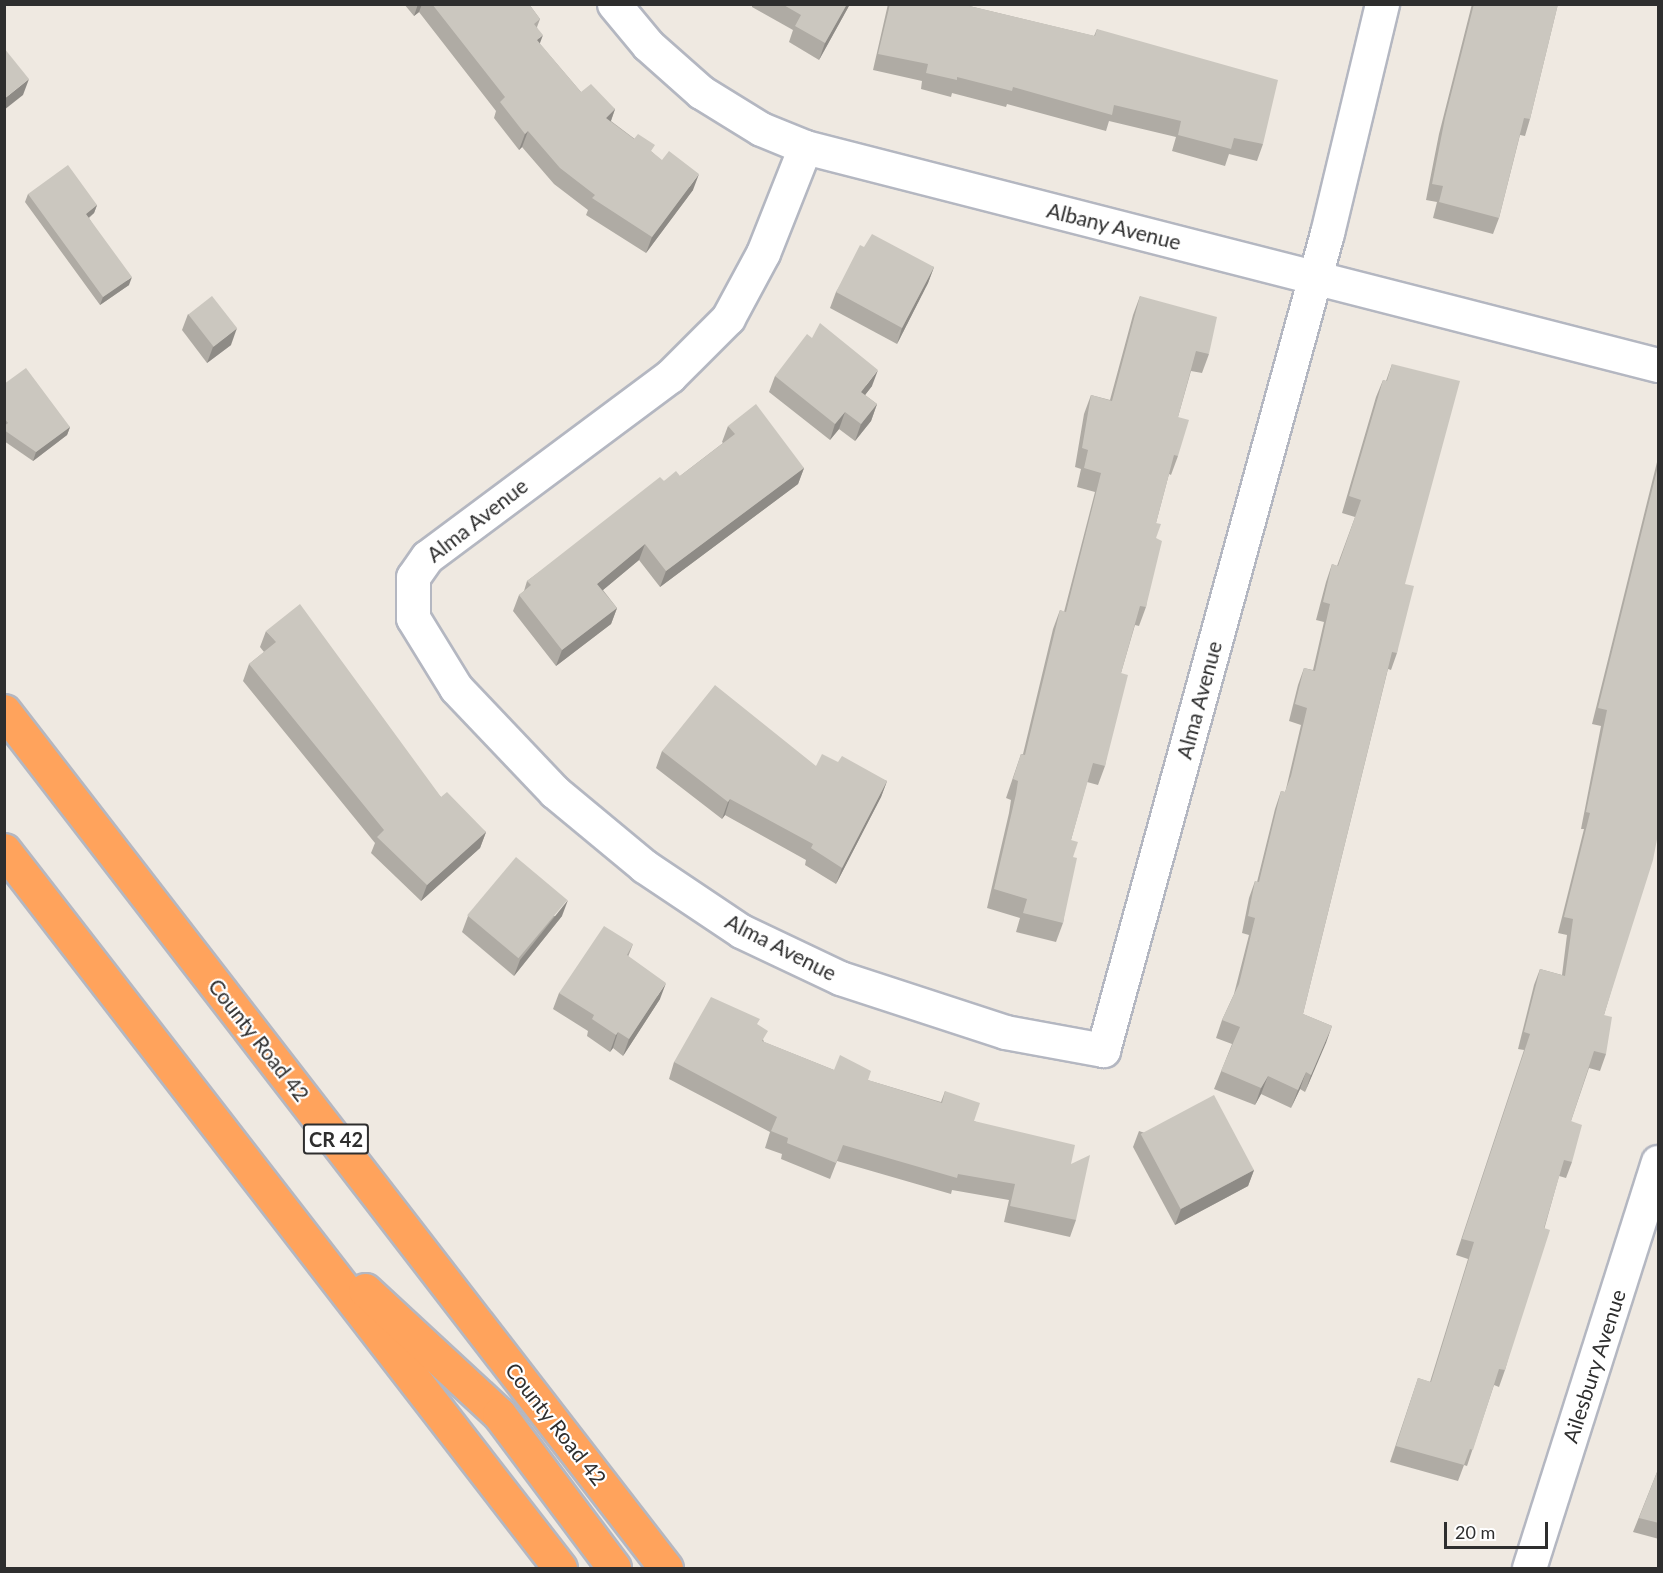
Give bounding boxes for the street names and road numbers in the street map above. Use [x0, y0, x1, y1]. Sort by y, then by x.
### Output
street label: Albany Avenue [1044, 197, 1184, 255]
street label: Alma Avenue [421, 473, 533, 567]
street label: Alma Avenue [1171, 638, 1227, 762]
street label: Alma Avenue [721, 908, 841, 986]
street label: County Road 42 [203, 974, 315, 1106]
road number: CR 42 [302, 1122, 370, 1156]
street label: Ailesbury Avenue [1557, 1285, 1631, 1447]
street label: County Road 42 [500, 1358, 612, 1490]

